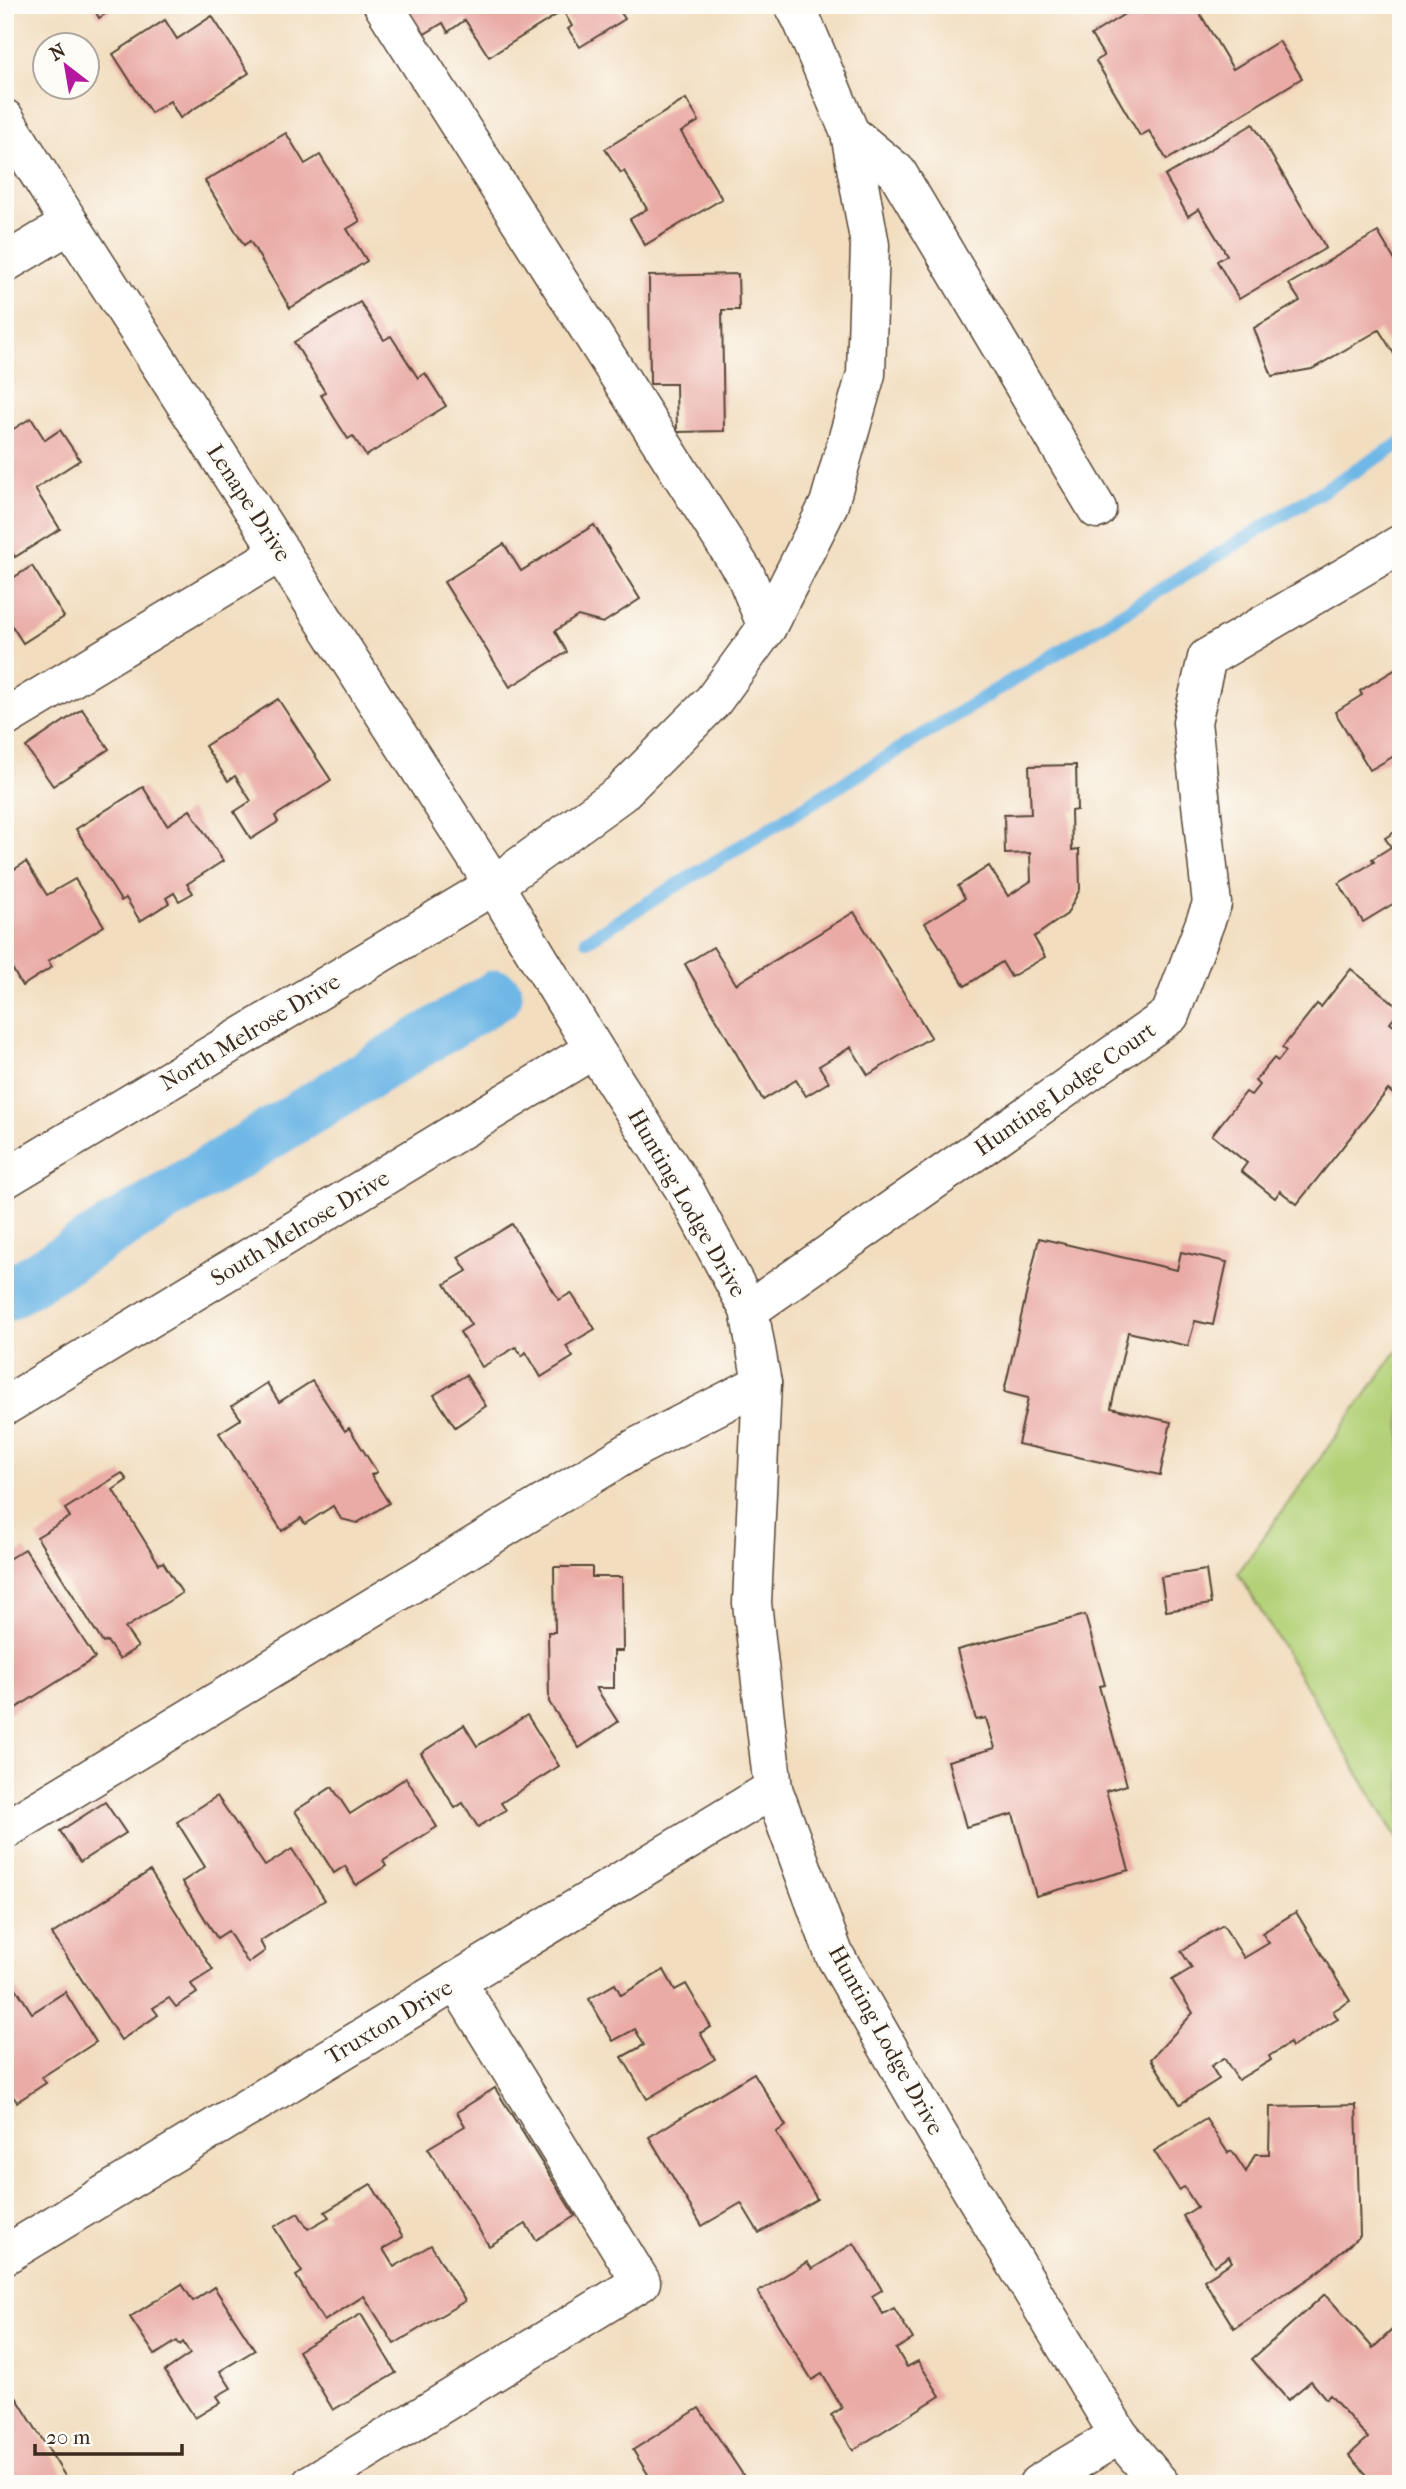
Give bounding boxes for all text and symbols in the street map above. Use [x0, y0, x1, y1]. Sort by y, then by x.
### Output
north arrow [32, 32, 102, 102]
text: N [46, 39, 70, 65]
street label: Lenape Drive [201, 439, 297, 567]
street label: North Melrose Drive [155, 968, 345, 1096]
street label: Hunting Lodge Court [969, 1016, 1161, 1162]
street label: Hunting Lodge Drive [622, 1104, 752, 1302]
street label: South Melrose Drive [206, 1164, 394, 1292]
street label: Hunting Lodge Drive [823, 1940, 949, 2140]
street label: Truxton Drive [321, 1974, 457, 2070]
scale bar [35, 2412, 182, 2456]
text: 20 m [46, 2425, 91, 2449]

